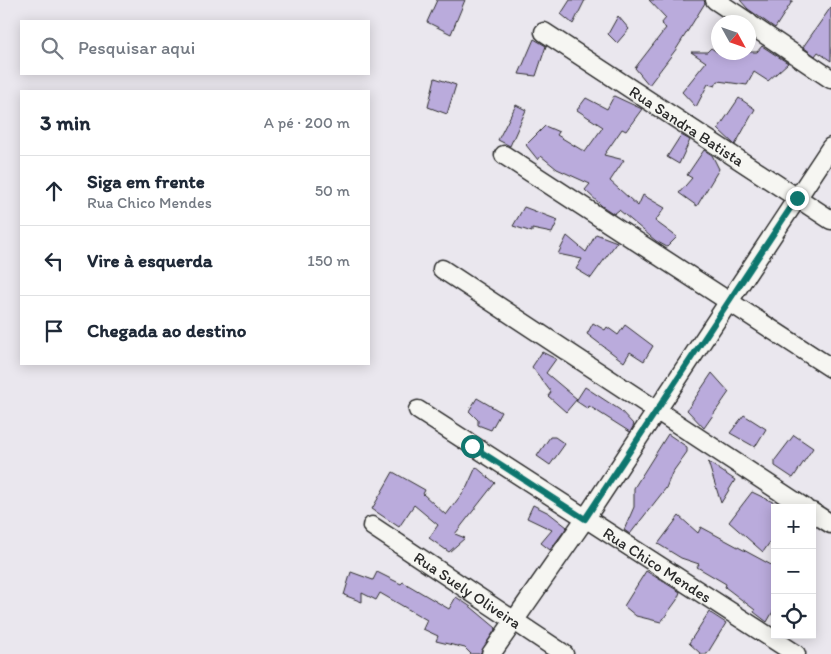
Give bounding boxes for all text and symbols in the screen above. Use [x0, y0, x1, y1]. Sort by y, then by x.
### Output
north arrow [711, 15, 756, 60]
search box [20, 20, 370, 75]
icon: search [38, 34, 66, 62]
text: Pesquisar aqui [78, 36, 195, 59]
street label: Rua Sandra Batista [626, 81, 748, 170]
text: 3 min [40, 110, 90, 135]
text: A pé · 200 m [264, 113, 350, 132]
text: Siga em frente [87, 170, 205, 193]
icon: ahead [40, 177, 68, 205]
text: 50 m [315, 181, 350, 200]
route end [786, 187, 809, 210]
text: Rua Chico Mendes [87, 193, 212, 212]
icon: left [40, 247, 68, 275]
text: Vire à esquerda [87, 249, 213, 272]
text: 150 m [307, 251, 350, 270]
icon: arrive [40, 317, 68, 345]
text: Chegada ao destino [87, 319, 246, 342]
route start [461, 435, 484, 458]
map controls [771, 504, 816, 639]
button: + [771, 504, 816, 549]
street label: Rua Chico Mendes [600, 523, 715, 606]
street label: Rua Suely Oliveira [411, 547, 525, 632]
button: − [771, 549, 816, 594]
button: locate [771, 594, 816, 639]

